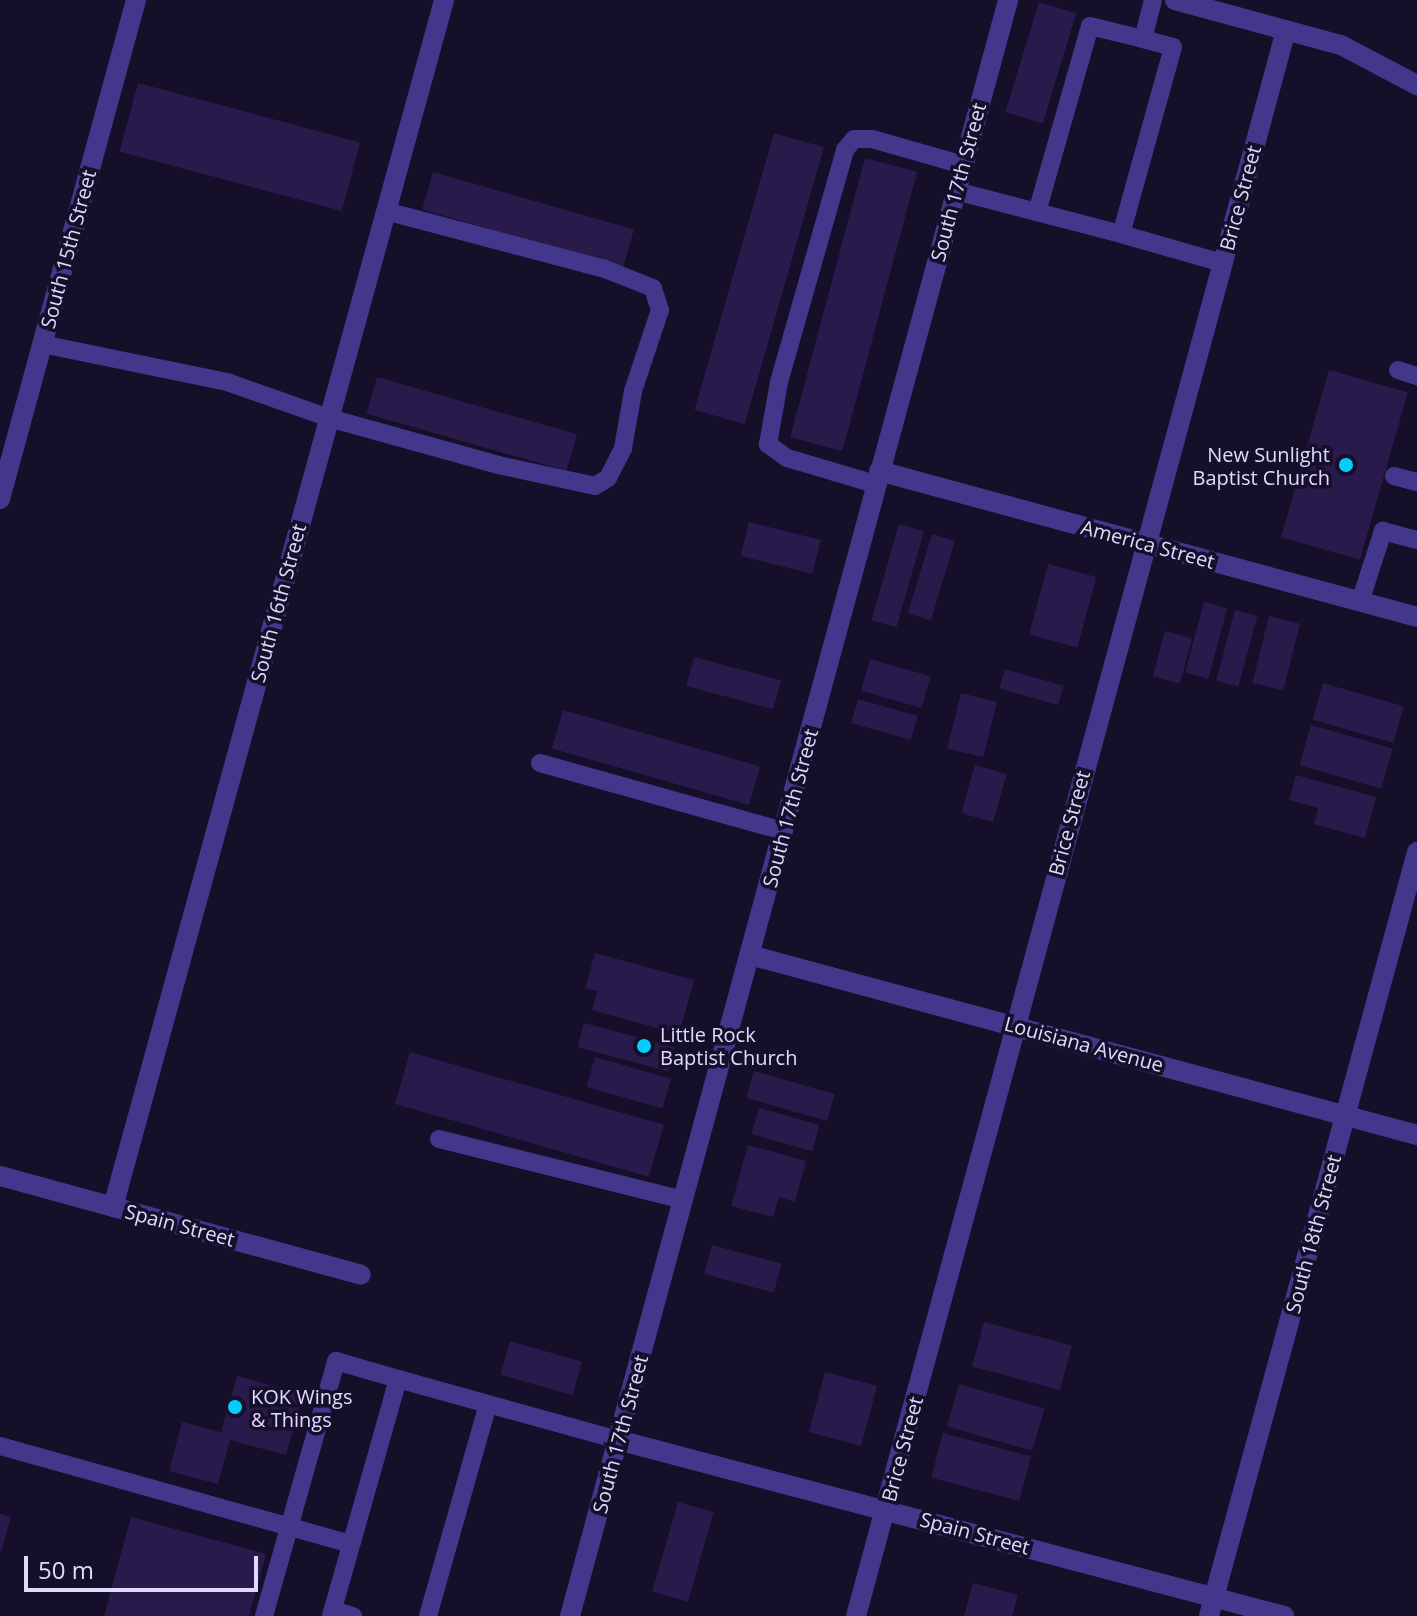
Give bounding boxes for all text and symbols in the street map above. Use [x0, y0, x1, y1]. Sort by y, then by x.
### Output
street label: South 17th Street [925, 100, 991, 264]
street label: Brice Street [1214, 143, 1266, 253]
street label: South 15th Street [35, 167, 101, 331]
place label: New Sunlight Baptist Church [1193, 442, 1330, 489]
marker: New Sunlight Baptist Church [1337, 456, 1355, 474]
street label: America Street [1079, 515, 1217, 573]
street label: South 16th Street [245, 521, 311, 685]
street label: South 17th Street [757, 726, 823, 890]
street label: Brice Street [1043, 768, 1095, 878]
street label: Louisiana Avenue [1002, 1011, 1166, 1077]
place label: Little Rock Baptist Church [660, 1022, 797, 1069]
marker: Little Rock Baptist Church [635, 1037, 653, 1055]
street label: South 18th Street [1280, 1152, 1346, 1316]
street label: Spain Street [122, 1199, 238, 1251]
street label: South 17th Street [587, 1352, 653, 1516]
place label: KOK Wings & Things [251, 1384, 352, 1431]
street label: Brice Street [876, 1394, 928, 1504]
marker: KOK Wings & Things [226, 1398, 244, 1416]
street label: Spain Street [917, 1507, 1033, 1559]
scale bar [28, 1540, 262, 1590]
text: 50 m [38, 1553, 94, 1586]

